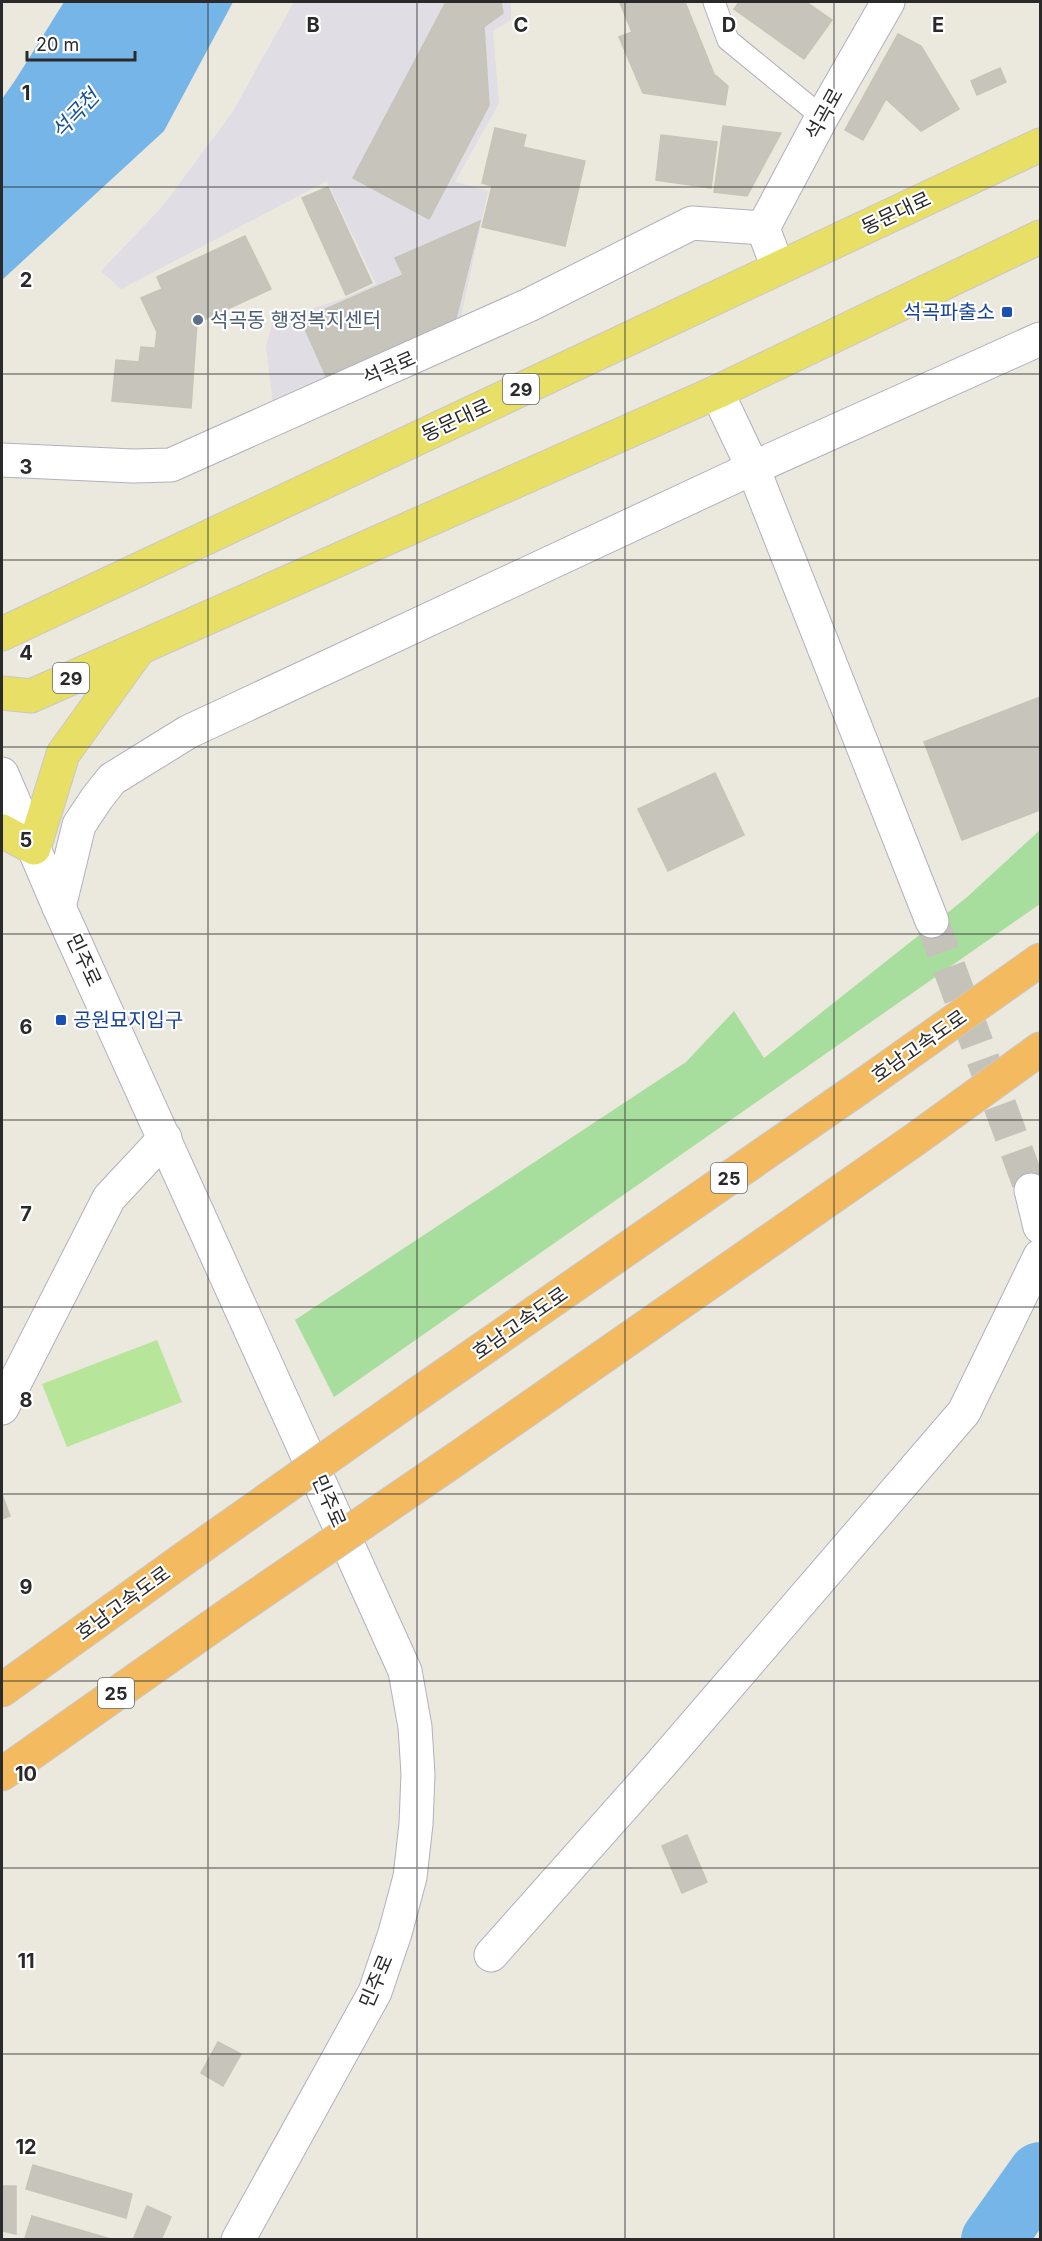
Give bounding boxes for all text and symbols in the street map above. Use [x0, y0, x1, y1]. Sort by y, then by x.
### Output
text: B [306, 13, 320, 37]
text: C [514, 13, 528, 37]
text: D [722, 13, 736, 37]
text: E [932, 13, 944, 37]
scale bar [27, 24, 135, 62]
text: 20 m [36, 34, 79, 55]
text: 1 [22, 81, 30, 105]
water label: 석곡천 [46, 82, 106, 144]
street label: 석곡로 [800, 84, 848, 144]
street label: 동문대로 [858, 187, 934, 239]
text: 2 [20, 268, 32, 292]
place label: 석곡파출소 [903, 300, 995, 324]
marker: 석곡파출소 [1000, 305, 1014, 319]
place label: 석곡동 행정복지센터 [210, 308, 381, 332]
marker: 석곡동 행정복지센터 [191, 313, 205, 327]
street label: 석곡로 [359, 346, 419, 390]
road number: 29 [503, 374, 539, 404]
street label: 동문대로 [418, 394, 494, 446]
text: 3 [20, 455, 32, 479]
text: 4 [19, 641, 33, 665]
road number: 29 [53, 663, 89, 693]
text: 5 [20, 828, 32, 852]
street label: 민주로 [61, 930, 107, 990]
street label: 호남고속도로 [867, 1005, 971, 1087]
place label: 공원묘지입구 [73, 1008, 183, 1032]
marker: 공원묘지입구 [54, 1013, 68, 1027]
text: 6 [20, 1015, 33, 1039]
road number: 25 [711, 1163, 747, 1193]
text: 7 [20, 1202, 32, 1226]
street label: 호남고속도로 [468, 1282, 572, 1364]
text: 8 [19, 1388, 33, 1412]
street label: 민주로 [307, 1471, 351, 1531]
street label: 호남고속도로 [71, 1561, 175, 1645]
text: 9 [20, 1575, 33, 1599]
road number: 25 [98, 1678, 134, 1708]
text: 10 [15, 1762, 37, 1786]
text: 11 [17, 1949, 35, 1973]
street label: 민주로 [354, 1951, 398, 2011]
text: 12 [15, 2135, 37, 2159]

